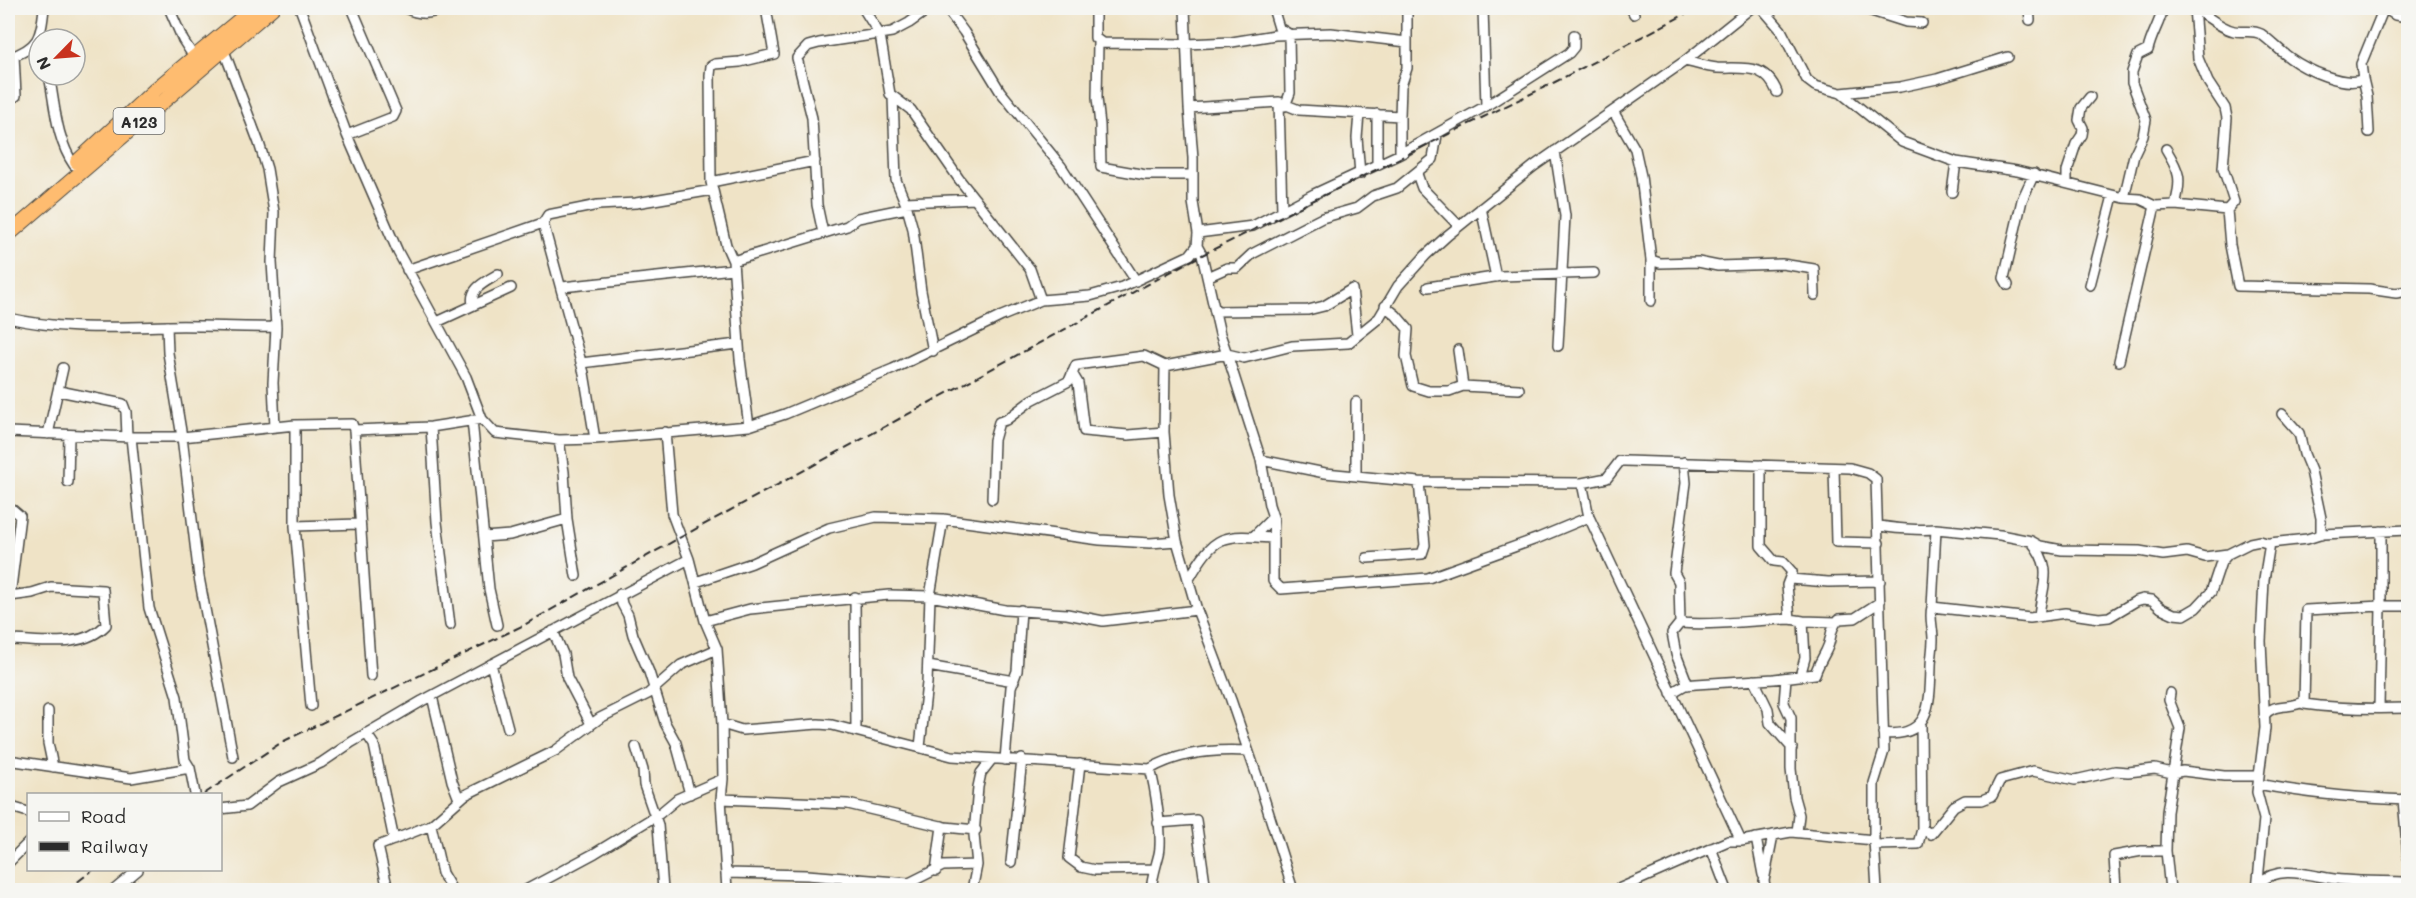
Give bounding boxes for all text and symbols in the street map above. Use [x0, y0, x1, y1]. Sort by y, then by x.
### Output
north arrow [27, 27, 87, 87]
text: N [31, 54, 55, 73]
road number: A123 [114, 108, 164, 134]
legend [27, 793, 222, 871]
text: Road [81, 804, 126, 828]
text: Railway [81, 834, 148, 858]

